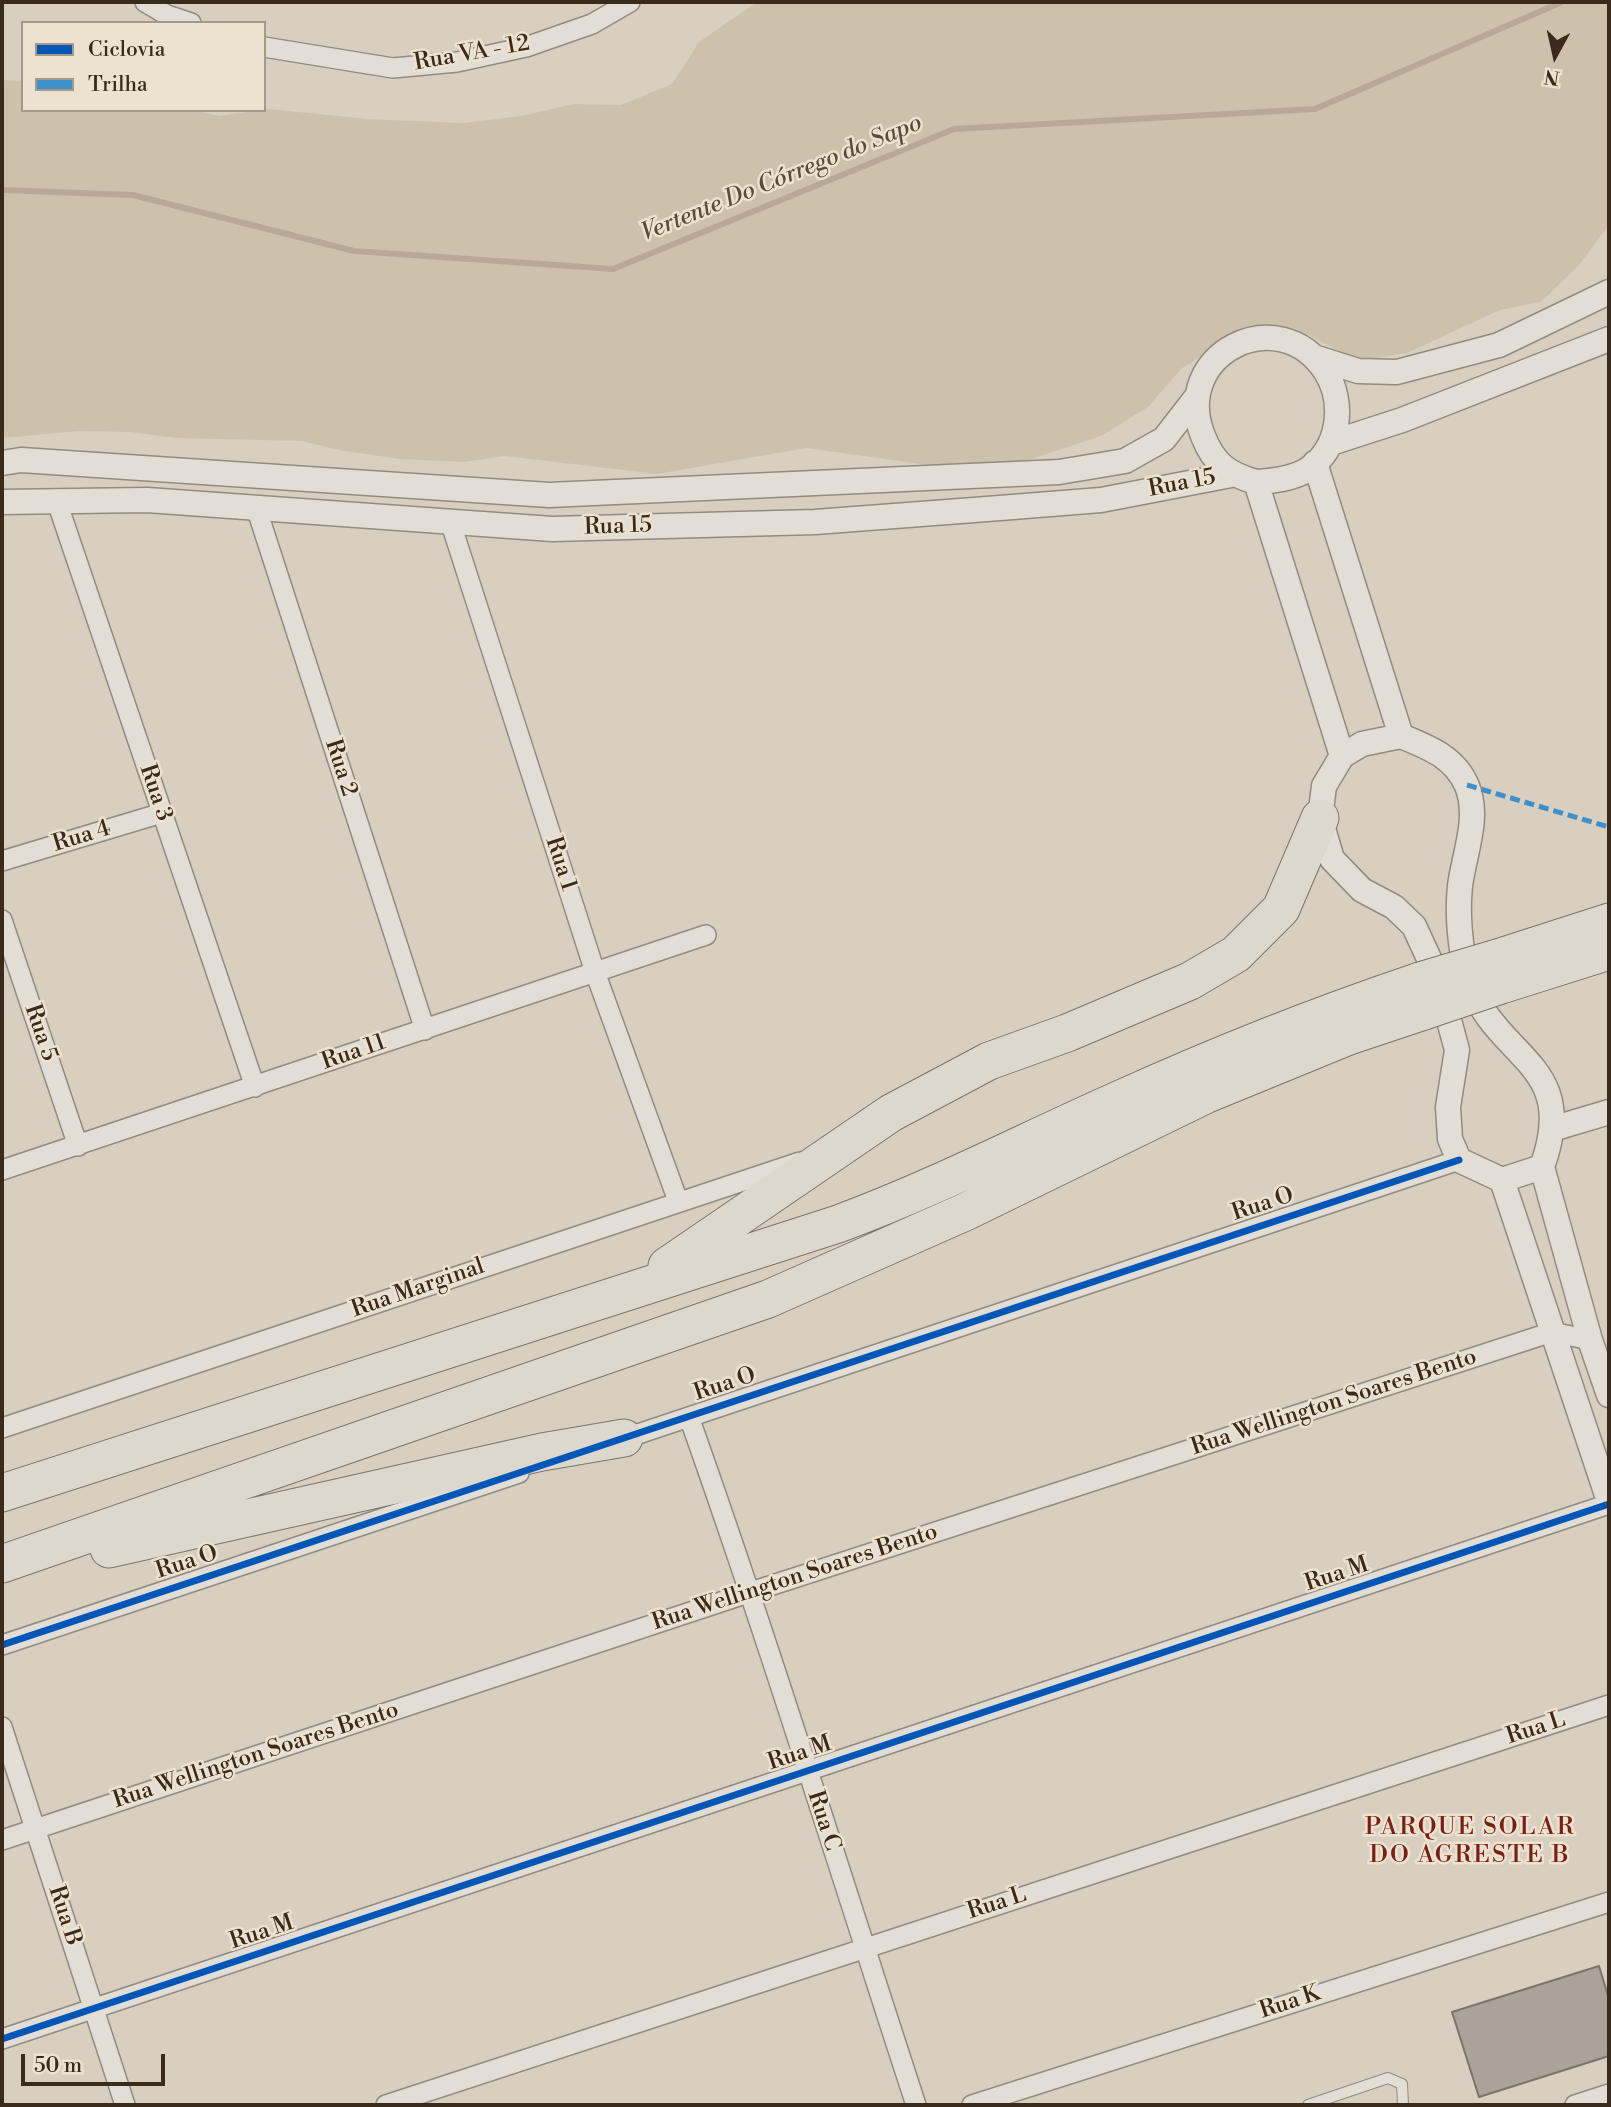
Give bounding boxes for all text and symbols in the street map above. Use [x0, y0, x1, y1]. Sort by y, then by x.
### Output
legend [21, 21, 266, 112]
north arrow [1520, 21, 1590, 91]
street label: Rua VA - 12 [412, 30, 532, 78]
text: Ciclovia [88, 37, 165, 63]
text: N [1543, 64, 1561, 90]
text: Trilha [88, 72, 148, 98]
water label: Vertente Do Córrego do Sapo [638, 109, 926, 249]
street label: Rua 15 [1146, 464, 1218, 504]
street label: Rua 15 [584, 512, 652, 542]
street label: Rua 2 [318, 736, 362, 800]
street label: Rua 3 [132, 761, 178, 825]
street label: Rua 4 [50, 815, 114, 859]
street label: Rua 1 [538, 833, 582, 895]
street label: Rua 5 [18, 1001, 62, 1065]
street label: Rua 11 [318, 1029, 390, 1077]
street label: Rua O [1229, 1182, 1297, 1228]
street label: Rua Marginal [348, 1253, 488, 1325]
street label: Rua Wellington Soares Bento [1188, 1344, 1480, 1462]
street label: Rua O [691, 1362, 759, 1408]
street label: Rua Wellington Soares Bento [649, 1519, 941, 1637]
street label: Rua O [153, 1540, 221, 1586]
street label: Rua M [1301, 1552, 1373, 1598]
street label: Rua Wellington Soares Bento [110, 1697, 402, 1815]
street label: Rua L [1503, 1707, 1569, 1751]
street label: Rua M [764, 1731, 836, 1777]
street label: Rua C [800, 1788, 846, 1854]
district label: PARQUE SOLAR DO AGRESTE B [1366, 1814, 1574, 1870]
street label: Rua B [41, 1882, 87, 1950]
street label: Rua L [964, 1882, 1030, 1926]
street label: Rua M [226, 1910, 298, 1956]
street label: Rua K [1256, 1980, 1324, 2026]
scale bar [24, 2040, 168, 2084]
text: 50 m [34, 2053, 82, 2079]

